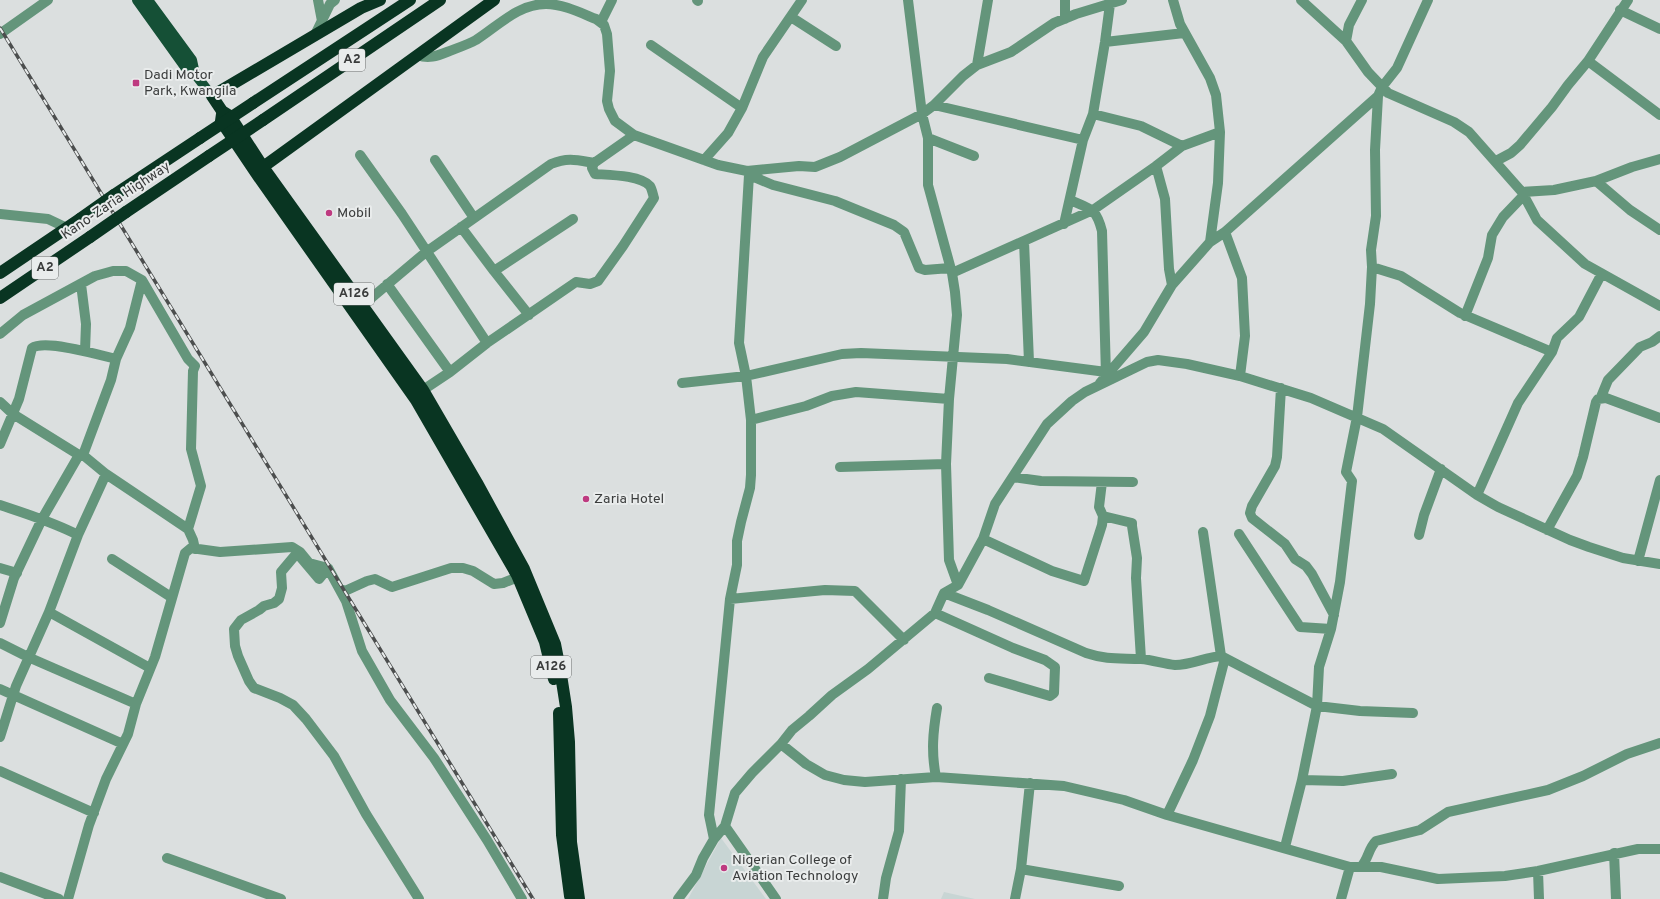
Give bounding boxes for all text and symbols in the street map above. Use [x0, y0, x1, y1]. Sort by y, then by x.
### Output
road number: A2 [339, 49, 365, 71]
place label: Dadi Motor Park, Kwangila [144, 67, 236, 100]
marker: Dadi Motor Park, Kwangila [131, 78, 141, 88]
street label: Kano-Zaria Highway [58, 158, 174, 244]
place label: Mobil [337, 205, 371, 222]
marker: Mobil [324, 208, 334, 218]
road number: A2 [32, 257, 58, 279]
road number: A126 [334, 283, 374, 305]
place label: Zaria Hotel [594, 491, 664, 508]
marker: Zaria Hotel [581, 494, 591, 504]
road number: A126 [531, 656, 571, 678]
place label: Nigerian College of Aviation Technology [732, 852, 858, 885]
marker: Nigerian College of Aviation Technology [719, 863, 729, 873]

